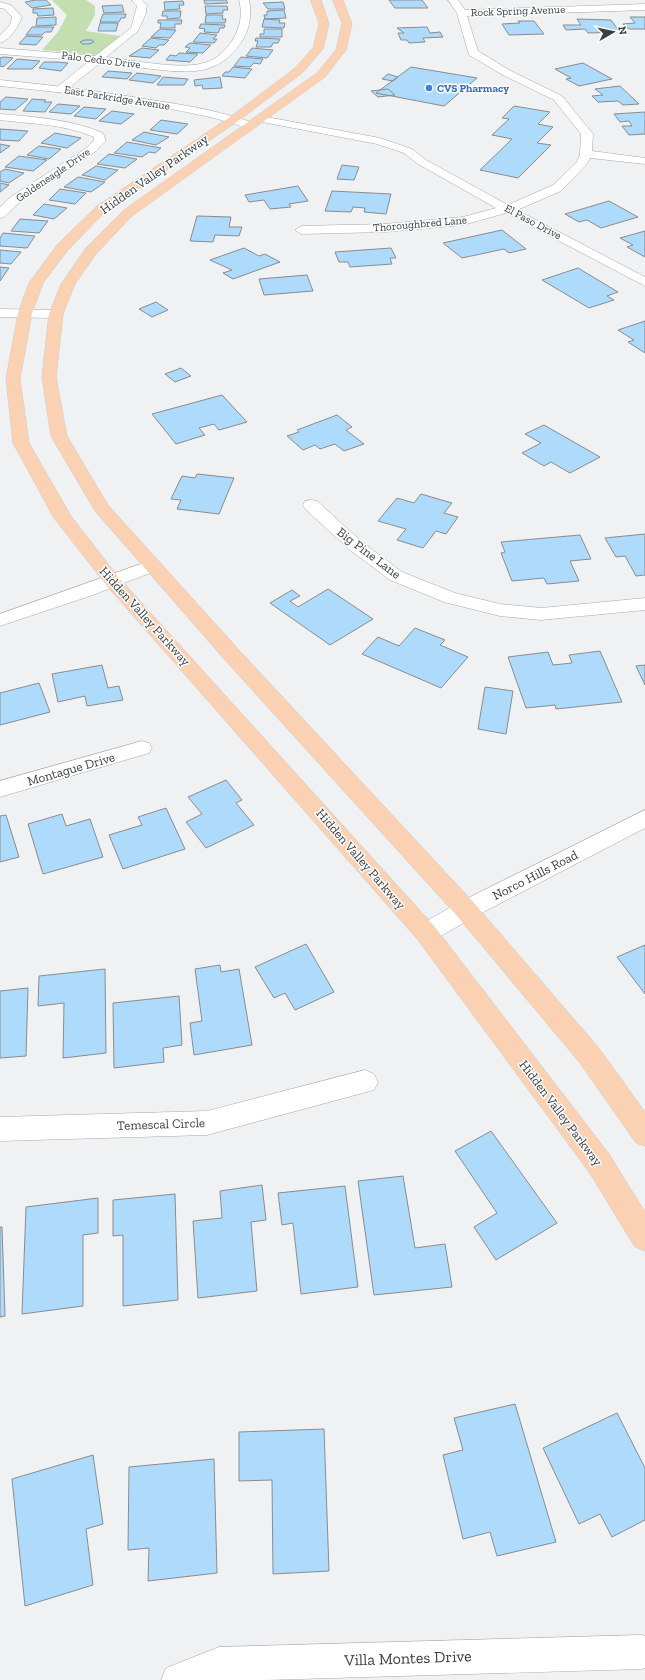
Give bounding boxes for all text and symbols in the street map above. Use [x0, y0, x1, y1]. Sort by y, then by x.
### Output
street label: Rock Spring Avenue [471, 3, 565, 19]
north arrow [593, 12, 633, 52]
text: N [615, 25, 630, 36]
street label: Palo Cedro Drive [61, 49, 141, 71]
place label: CVS Pharmacy [437, 82, 509, 95]
street label: East Parkridge Avenue [63, 83, 171, 113]
marker: CVS Pharmacy [424, 83, 434, 93]
street label: Hidden Valley Parkway [97, 131, 211, 217]
street label: Goldeneagle Drive [13, 145, 93, 205]
street label: El Paso Drive [502, 202, 564, 242]
street label: Thoroughbred Lane [372, 213, 468, 235]
street label: Big Pine Lane [334, 524, 404, 582]
street label: Hidden Valley Parkway [97, 563, 194, 669]
street label: Montague Drive [25, 749, 117, 789]
street label: Hidden Valley Parkway [313, 806, 409, 913]
street label: Norco Hills Road [490, 847, 580, 903]
street label: Hidden Valley Parkway [516, 1057, 606, 1169]
street label: Temescal Circle [117, 1115, 205, 1133]
street label: Villa Montes Drive [343, 1646, 472, 1670]

